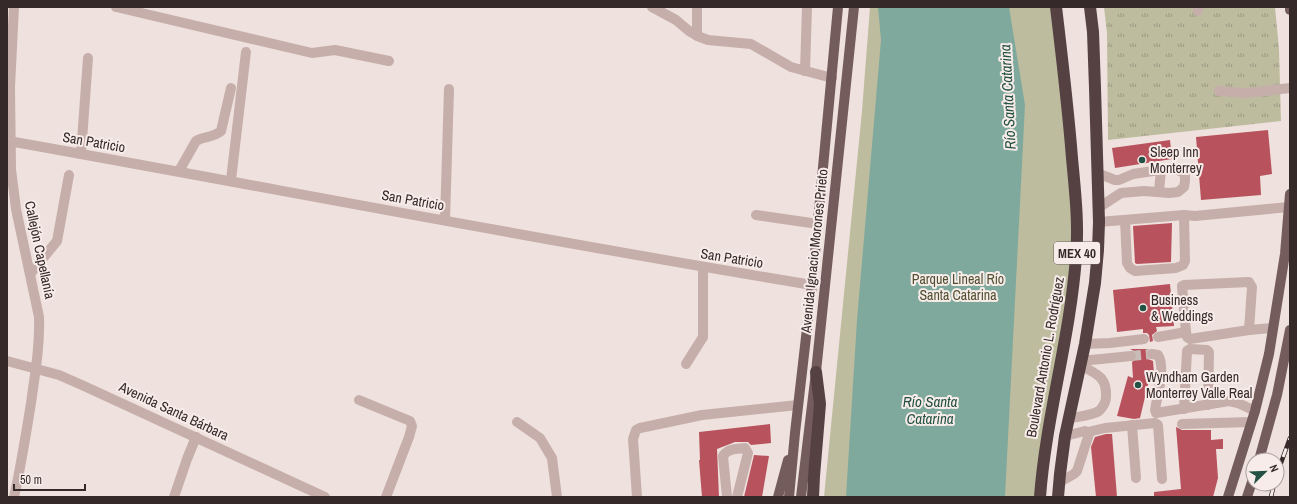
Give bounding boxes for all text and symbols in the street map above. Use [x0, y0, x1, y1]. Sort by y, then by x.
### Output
water label: Río Santa Catarina [994, 44, 1021, 150]
street label: San Patricio [61, 128, 127, 156]
place label: Sleep Inn Monterrey [1150, 143, 1202, 177]
marker: Sleep Inn Monterrey [1137, 155, 1147, 165]
street label: Avenida Ignacio Morones Prieto [796, 168, 832, 335]
street label: San Patricio [380, 186, 446, 214]
street label: Callejón Capellanía [21, 199, 59, 301]
road number: MEX 40 [1054, 242, 1100, 264]
street label: San Patricio [699, 244, 765, 272]
park label: Parque Lineal Río Santa Catarina [912, 270, 1004, 304]
street label: Boulevard Antonio L. Rodríguez [1022, 275, 1068, 439]
place label: Business & Weddings [1151, 291, 1214, 325]
marker: Business & Weddings [1138, 303, 1148, 313]
place label: Wyndham Garden Monterrey Valle Real [1146, 368, 1252, 402]
street label: Avenida Santa Bárbara [115, 377, 232, 445]
marker: Wyndham Garden Monterrey Valle Real [1133, 380, 1143, 390]
water label: Río Santa Catarina [903, 391, 958, 429]
north arrow [1245, 452, 1285, 492]
text: N [1266, 462, 1282, 474]
scale bar [14, 466, 85, 492]
text: 50 m [20, 472, 42, 488]

